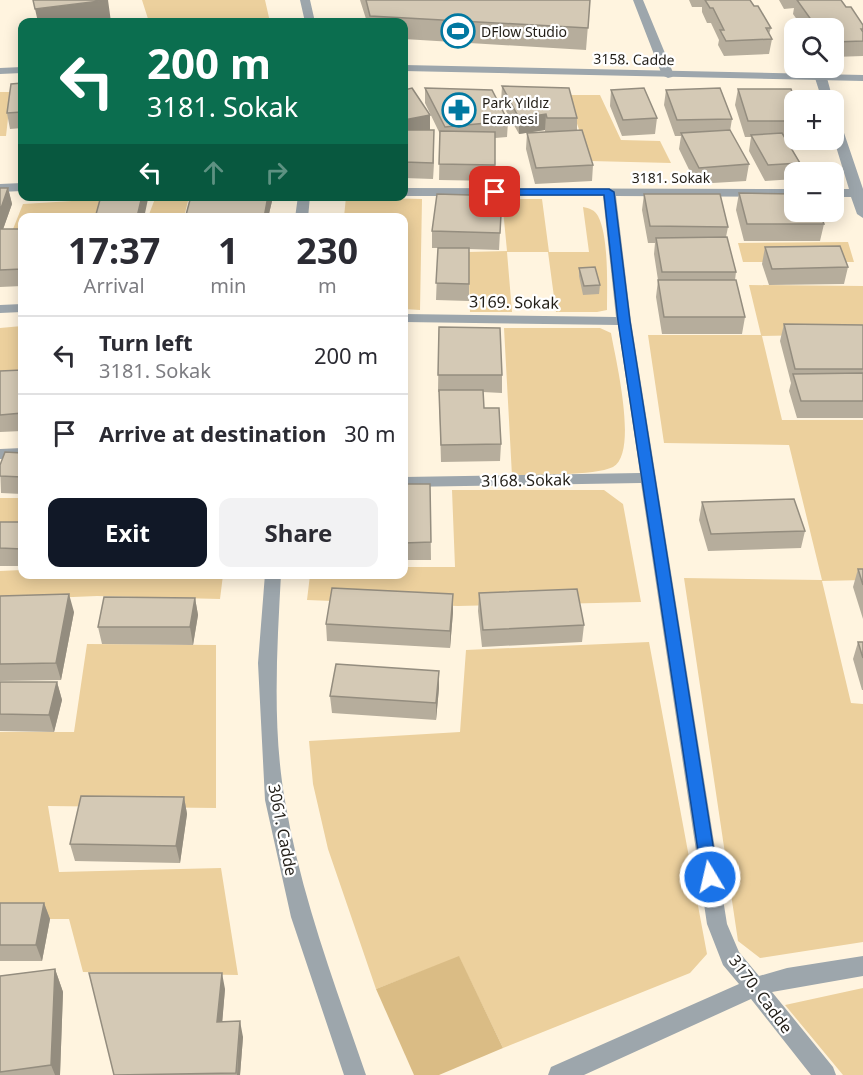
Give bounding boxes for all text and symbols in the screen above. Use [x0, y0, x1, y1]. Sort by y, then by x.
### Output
sports icon: DFlow Studio [440, 13, 476, 49]
map controls [784, 18, 844, 222]
button: search [784, 18, 844, 78]
place label: DFlow Studio [481, 22, 567, 41]
text: 200 m [147, 34, 271, 91]
icon: left [48, 42, 126, 120]
street label: 3158. Cadde [593, 49, 675, 69]
text: 3181. Sokak [147, 88, 298, 125]
button: + [784, 90, 844, 150]
pharmacy icon: Park Yıldız Eczanesi [441, 92, 477, 128]
place label: Park Yıldız Eczanesi [482, 93, 550, 128]
icon: left [134, 156, 167, 189]
icon: ahead [197, 156, 230, 189]
icon: right [260, 156, 293, 189]
button: − [784, 162, 844, 222]
pin [469, 166, 520, 217]
street label: 3181. Sokak [632, 168, 711, 187]
icon: arrive [478, 175, 511, 208]
text: 17:37 [68, 226, 160, 275]
text: 1 [218, 226, 239, 275]
text: 230 [296, 226, 358, 275]
text: Arrival [84, 272, 145, 299]
text: min [210, 272, 246, 299]
text: m [318, 272, 337, 299]
street label: 3169. Sokak [469, 290, 559, 314]
text: Turn left [99, 327, 193, 357]
icon: left [48, 339, 81, 372]
text: 200 m [314, 340, 378, 370]
text: 3181. Sokak [99, 357, 211, 384]
icon: arrive [48, 417, 81, 450]
text: Arrive at destination [99, 418, 326, 448]
text: 30 m [344, 418, 396, 448]
street label: 3168. Sokak [481, 468, 571, 492]
button: Exit [48, 498, 207, 567]
button: Share [219, 498, 378, 567]
street label: 3061. Cadde [263, 782, 303, 878]
position arrow [678, 845, 742, 909]
street label: 3170. Cadde [724, 950, 798, 1038]

